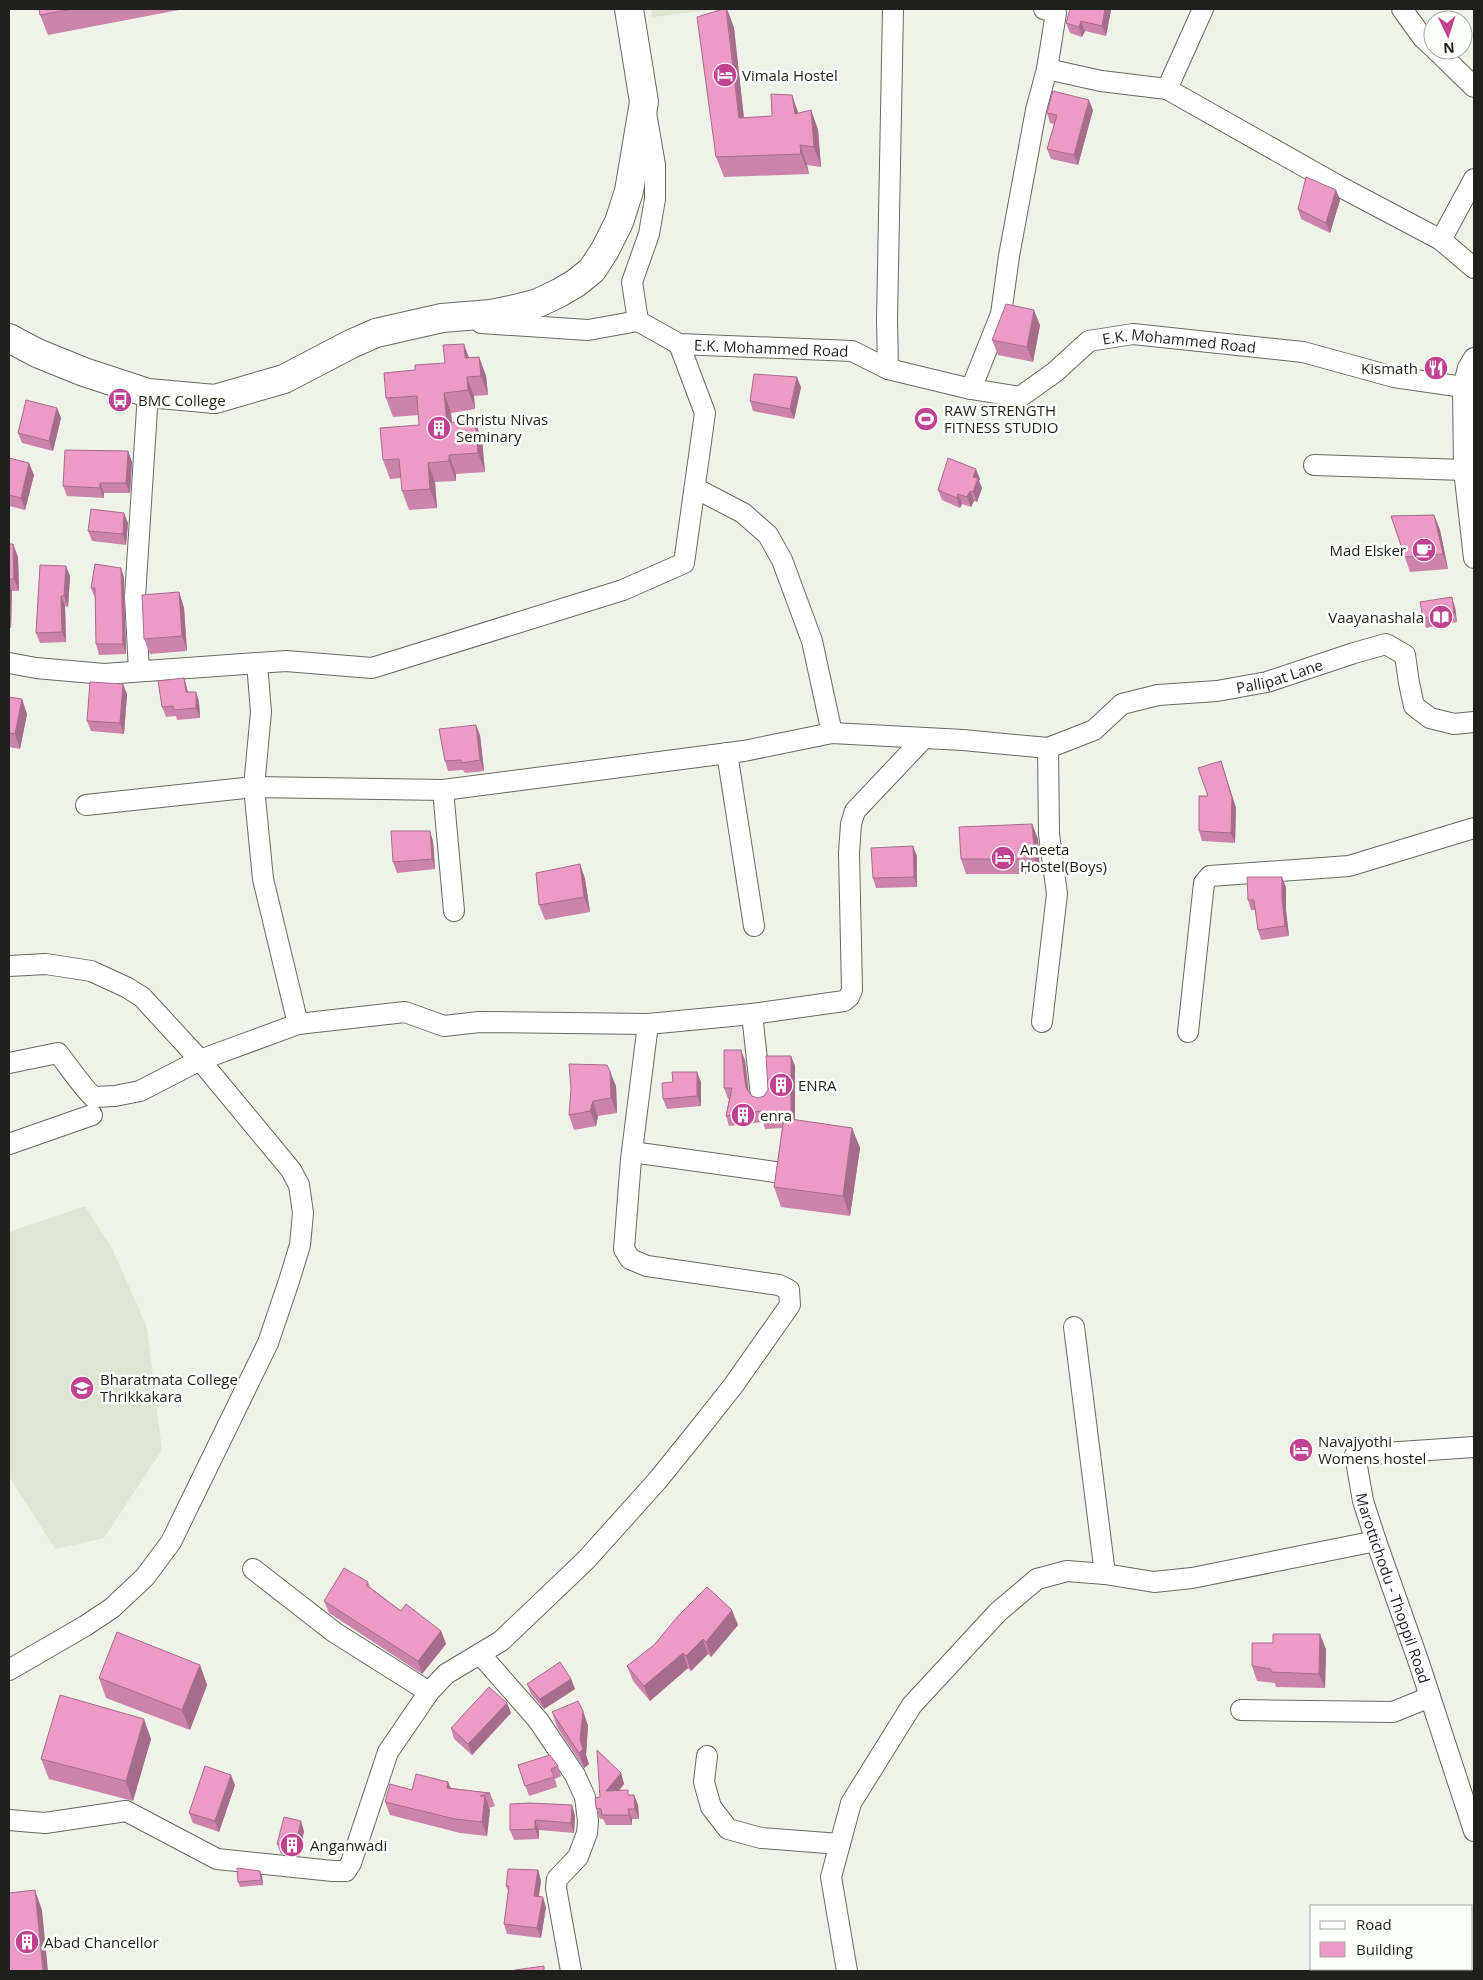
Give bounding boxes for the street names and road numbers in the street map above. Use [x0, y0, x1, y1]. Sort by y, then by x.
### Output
street label: E.K. Mohammed Road [1101, 324, 1257, 357]
street label: E.K. Mohammed Road [694, 335, 849, 361]
street label: Pallipat Lane [1234, 654, 1325, 697]
street label: Marottichodu - Thoppil Road [1352, 1491, 1435, 1686]

